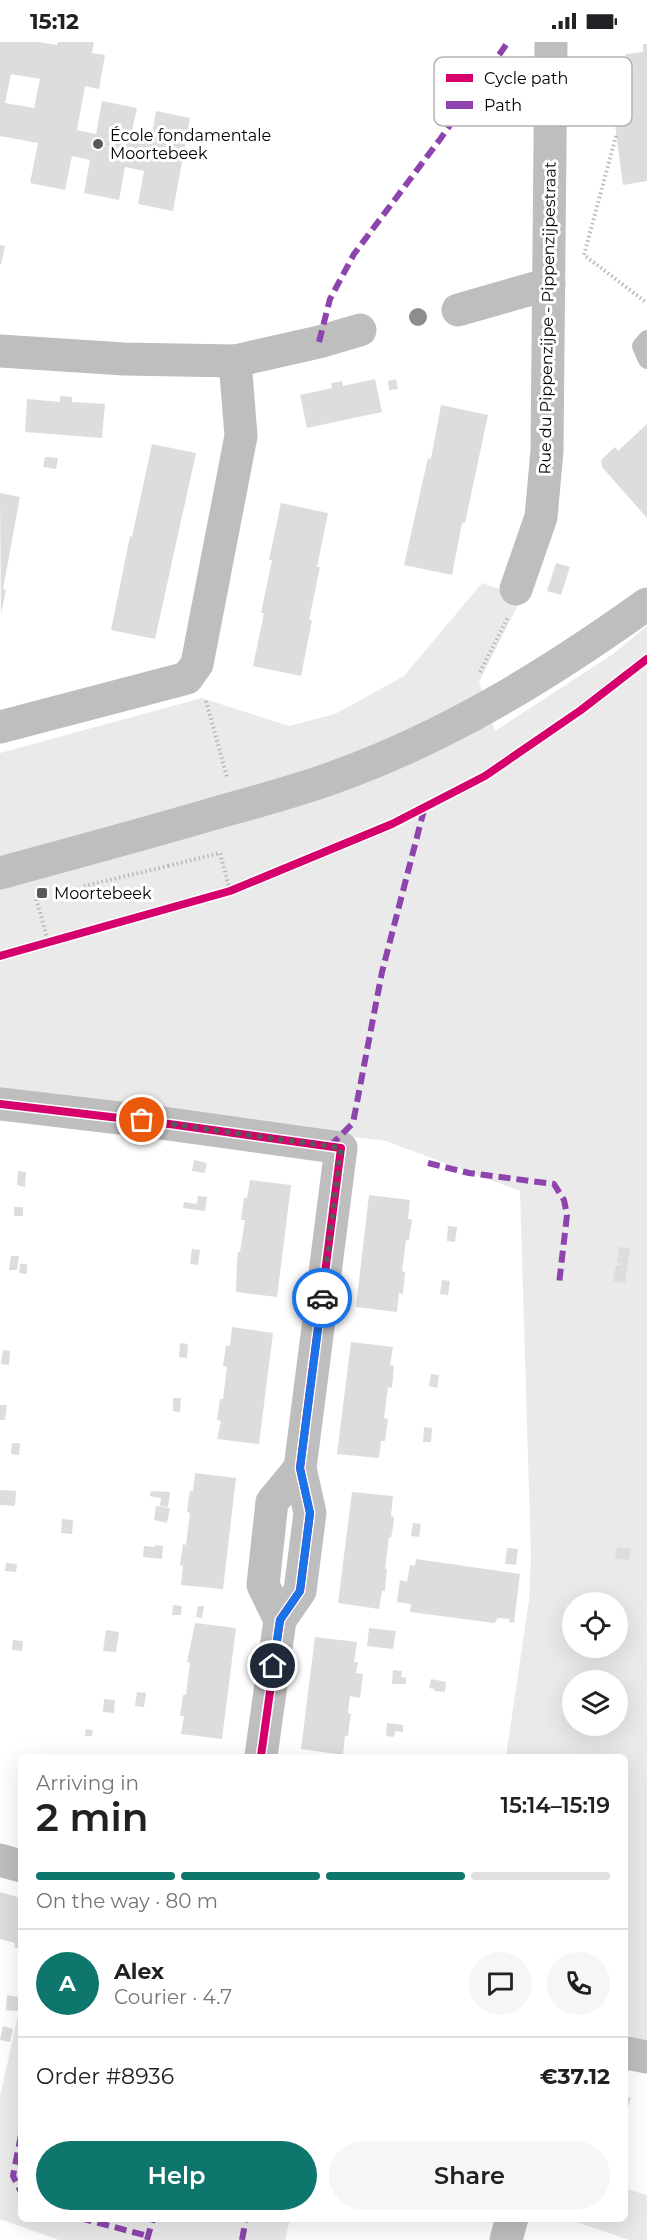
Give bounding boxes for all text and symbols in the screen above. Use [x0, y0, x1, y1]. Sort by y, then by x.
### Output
text: 15:12 [30, 8, 79, 35]
legend [434, 57, 632, 126]
text: Cycle path [484, 69, 568, 88]
text: Path [484, 96, 522, 115]
place label: École fondamentale Moortebeek [110, 126, 271, 163]
marker: École fondamentale Moortebeek [91, 137, 105, 151]
street label: Rue du Pippenzijpe - Pippenzijpestraat [535, 161, 560, 474]
place label: Moortebeek [54, 884, 152, 903]
marker: Moortebeek [35, 886, 49, 900]
pin [116, 1094, 167, 1145]
icon: bag [125, 1103, 158, 1136]
courier [292, 1268, 352, 1328]
icon: car [306, 1282, 339, 1315]
map controls [562, 1592, 628, 1736]
button: locate [562, 1592, 628, 1658]
pin [247, 1640, 298, 1691]
icon: home [256, 1649, 289, 1682]
button: layers [562, 1670, 628, 1736]
text: Arriving in [36, 1771, 139, 1795]
text: 15:14–15:19 [501, 1792, 610, 1819]
text: 2 min [36, 1793, 149, 1841]
text: On the way · 80 m [36, 1889, 218, 1913]
button: chat [469, 1952, 532, 2015]
button: phone [547, 1952, 610, 2015]
text: Alex [114, 1958, 164, 1985]
text: A [59, 1970, 76, 1997]
text: Courier · 4.7 [114, 1985, 232, 2009]
text: Order #8936 [36, 2063, 174, 2090]
text: €37.12 [540, 2063, 610, 2090]
button: Help [36, 2141, 317, 2210]
button: Share [329, 2141, 610, 2210]

